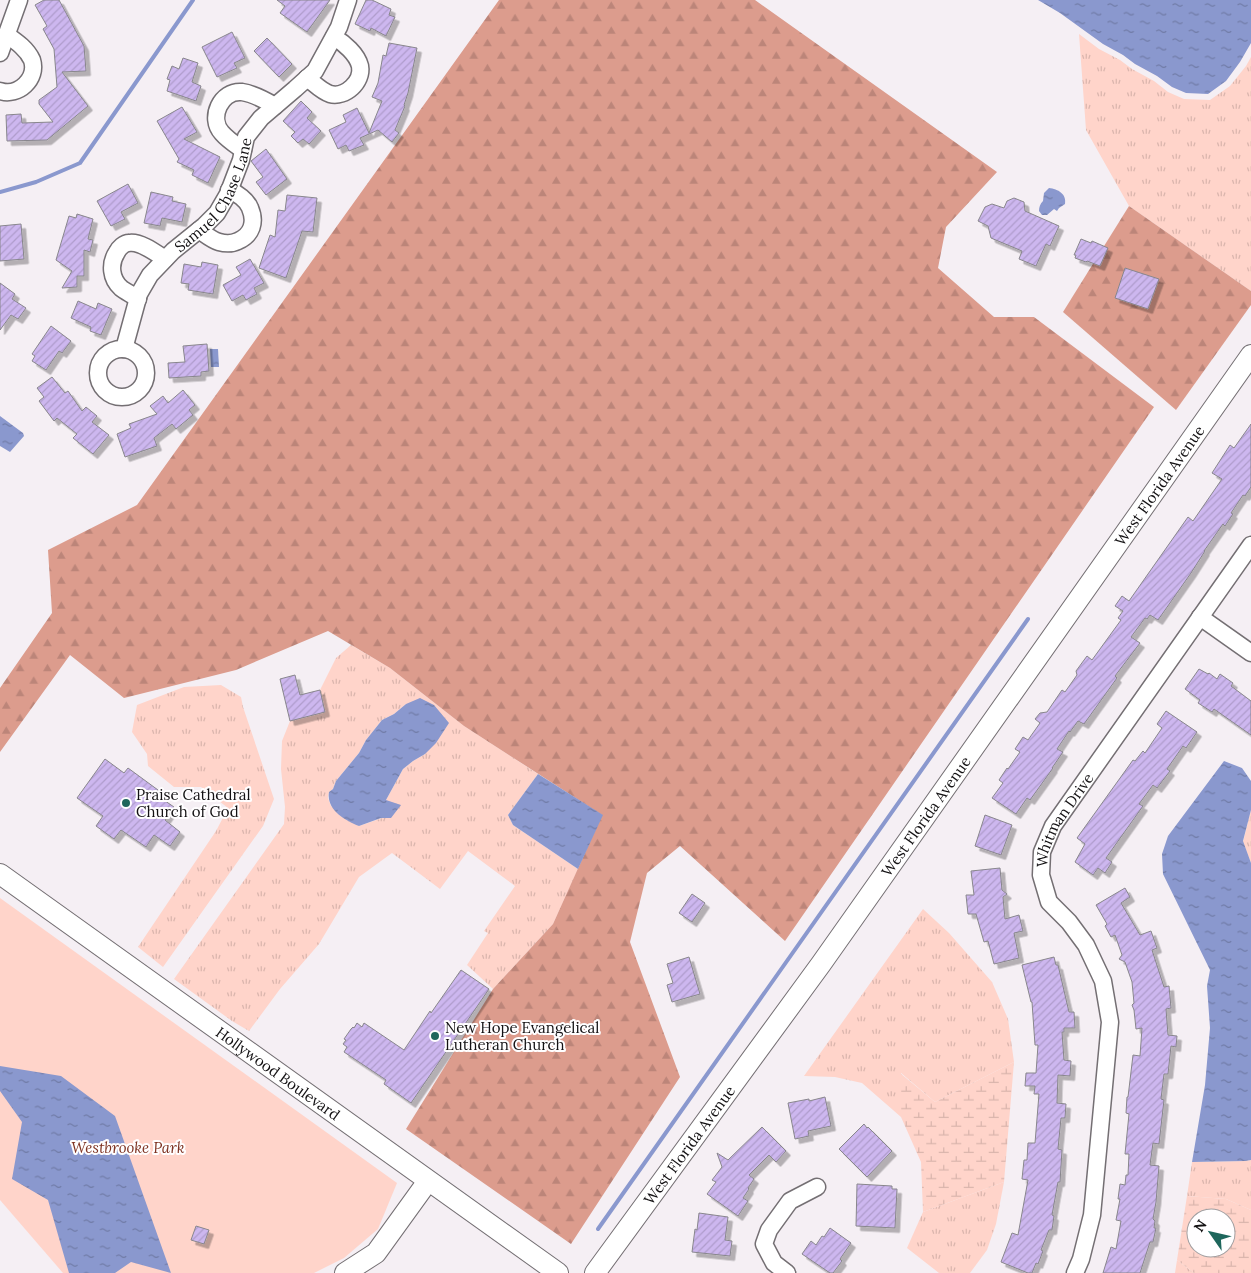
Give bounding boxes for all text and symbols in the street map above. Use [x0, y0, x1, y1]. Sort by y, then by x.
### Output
street label: Samuel Chase Lane [170, 136, 255, 256]
street label: West Florida Avenue [1110, 421, 1208, 549]
street label: West Florida Avenue [877, 752, 974, 880]
street label: Whitman Drive [1032, 769, 1097, 867]
place label: Praise Cathedral Church of God [136, 785, 251, 821]
marker: Praise Cathedral Church of God [120, 797, 132, 809]
place label: New Hope Evangelical Lutheran Church [445, 1018, 599, 1054]
street label: Hollywood Boulevard [212, 1022, 344, 1124]
marker: New Hope Evangelical Lutheran Church [429, 1030, 441, 1042]
street label: West Florida Avenue [639, 1081, 739, 1208]
park label: Westbrooke Park [71, 1138, 185, 1157]
north arrow [1186, 1208, 1236, 1258]
text: N [1190, 1216, 1211, 1235]

